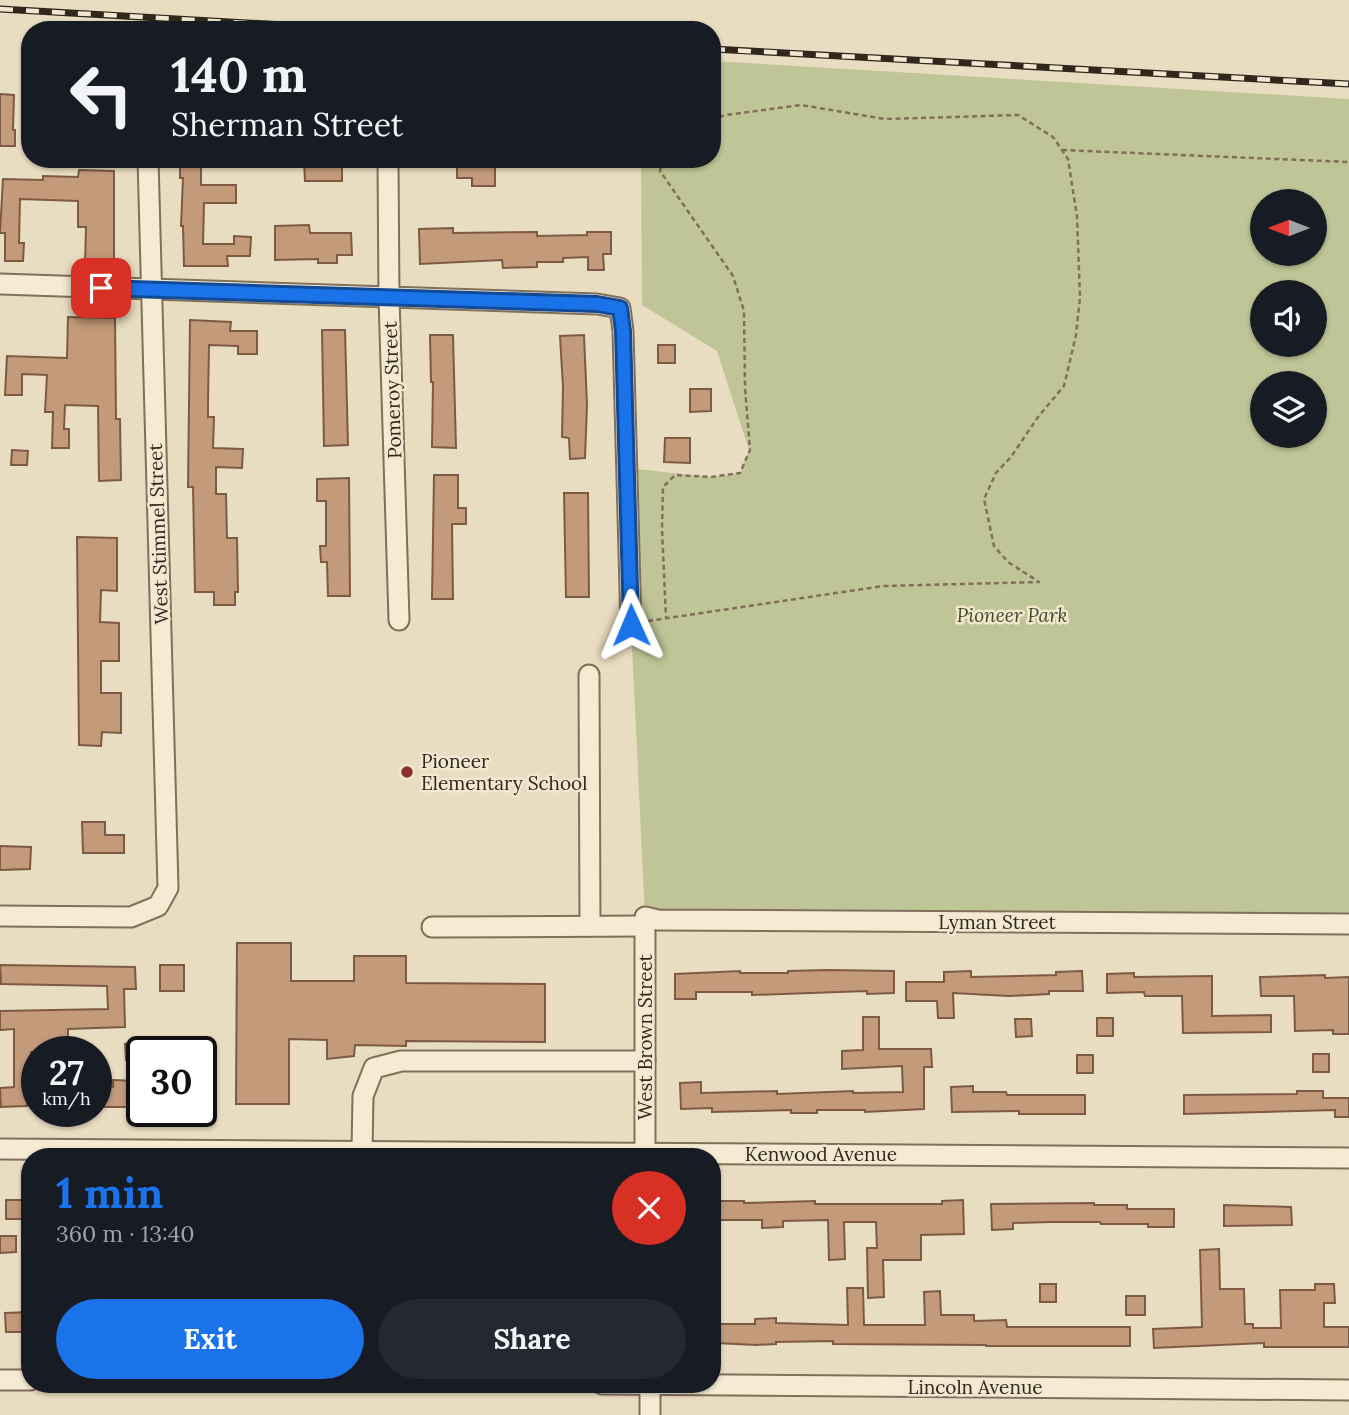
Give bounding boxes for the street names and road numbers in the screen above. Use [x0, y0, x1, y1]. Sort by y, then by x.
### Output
street label: Pomeroy Street [378, 320, 406, 459]
street label: West Stimmel Street [143, 442, 173, 625]
street label: Lyman Street [938, 910, 1057, 934]
street label: West Brown Street [633, 953, 657, 1120]
street label: Kenwood Avenue [745, 1142, 897, 1166]
street label: Lincoln Avenue [907, 1375, 1043, 1399]

